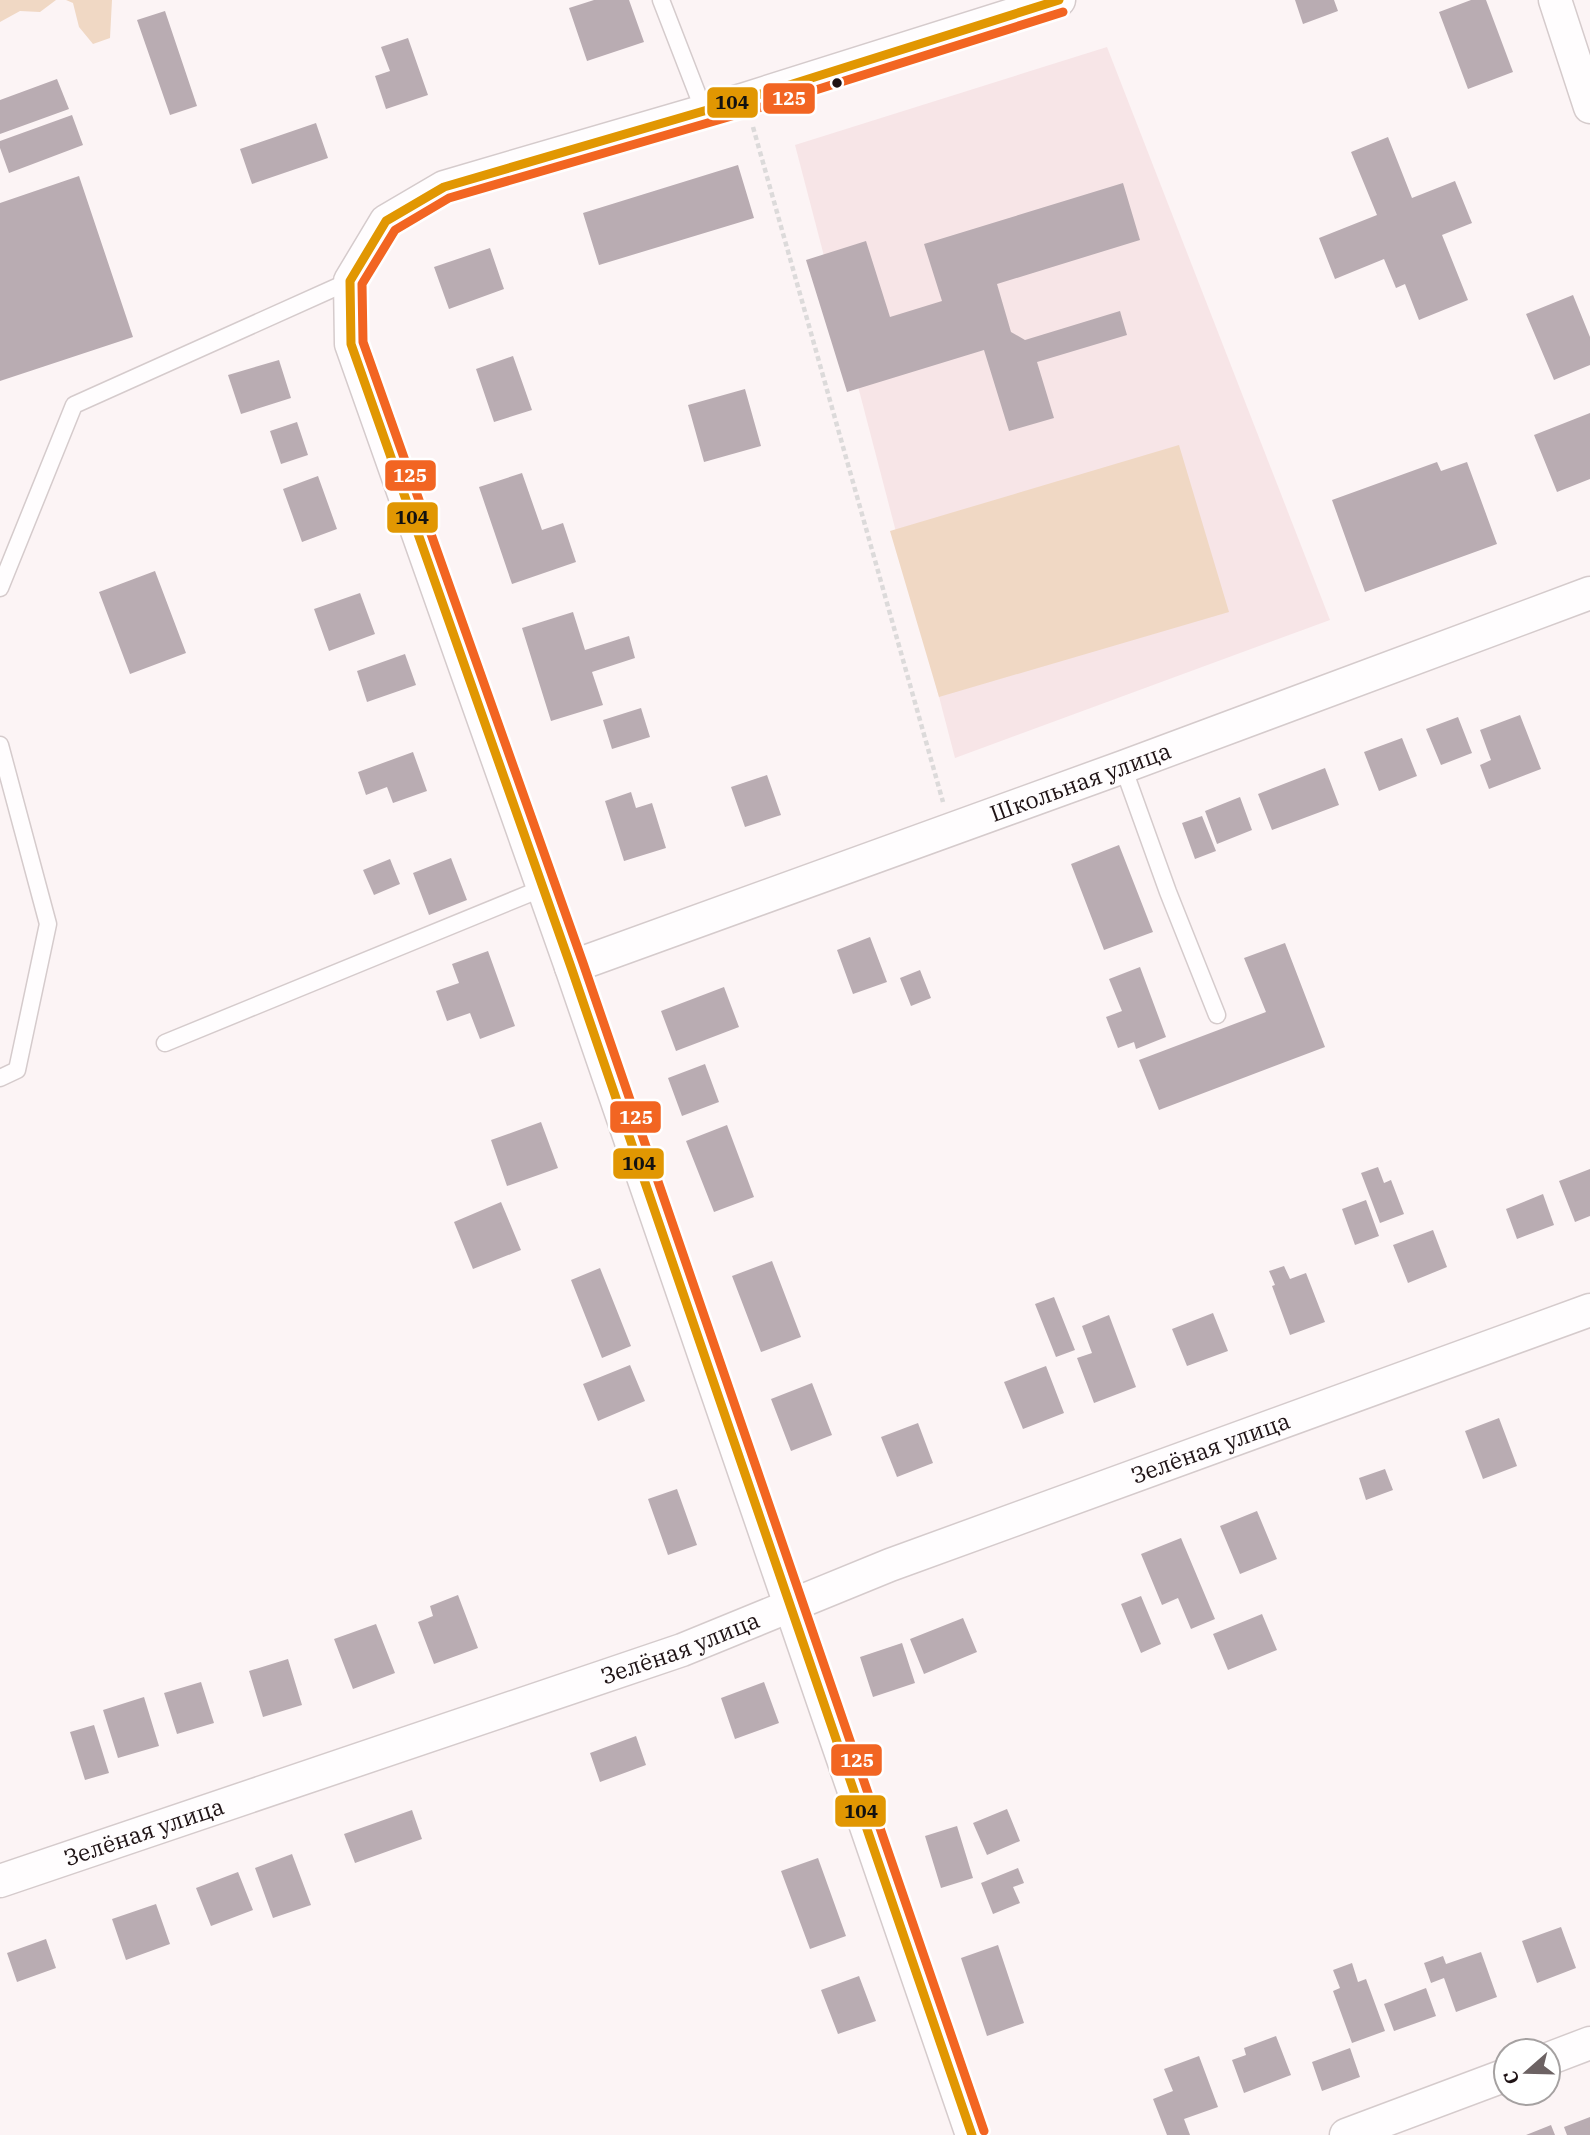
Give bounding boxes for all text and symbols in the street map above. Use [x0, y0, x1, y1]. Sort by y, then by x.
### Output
unlabelled marker [830, 76, 844, 90]
line badge: 125 [762, 82, 816, 115]
line badge: 104 [706, 86, 759, 119]
text: 125 [772, 86, 806, 110]
text: 104 [715, 90, 749, 114]
line badge: 125 [384, 459, 437, 492]
text: 125 [393, 463, 427, 487]
line badge: 104 [386, 501, 439, 534]
text: 104 [395, 505, 429, 529]
street label: Школьная улица [986, 735, 1175, 828]
line badge: 125 [609, 1100, 662, 1134]
text: 125 [619, 1105, 653, 1129]
line badge: 104 [612, 1147, 665, 1180]
text: 104 [622, 1151, 656, 1175]
street label: Зелёная улица [1127, 1405, 1294, 1490]
street label: Зелёная улица [597, 1604, 764, 1690]
line badge: 125 [830, 1743, 883, 1777]
text: 125 [840, 1748, 874, 1772]
street label: Зелёная улица [60, 1790, 228, 1872]
line badge: 104 [834, 1794, 887, 1828]
text: 104 [844, 1799, 878, 1823]
north arrow [1492, 2037, 1562, 2107]
text: С [1498, 2068, 1524, 2088]

